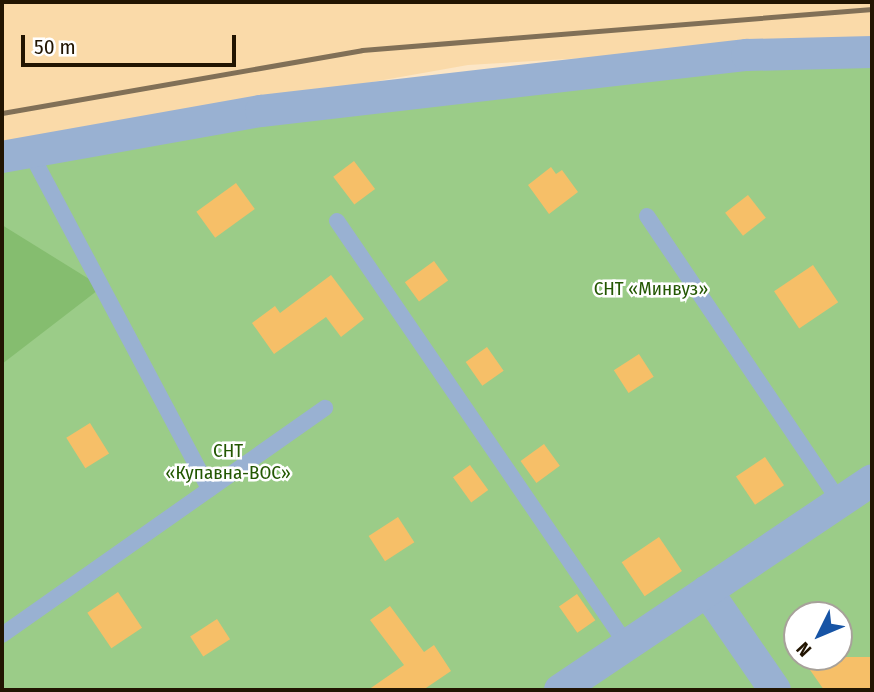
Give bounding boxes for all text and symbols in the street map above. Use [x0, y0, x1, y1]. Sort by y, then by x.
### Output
scale bar [24, 21, 240, 65]
text: 50 m [34, 34, 76, 60]
park label: СНТ «Минвуз» [594, 278, 708, 300]
park label: СНТ «Купавна-ВОС» [165, 440, 291, 484]
north arrow [783, 601, 853, 671]
text: N [791, 637, 816, 661]

